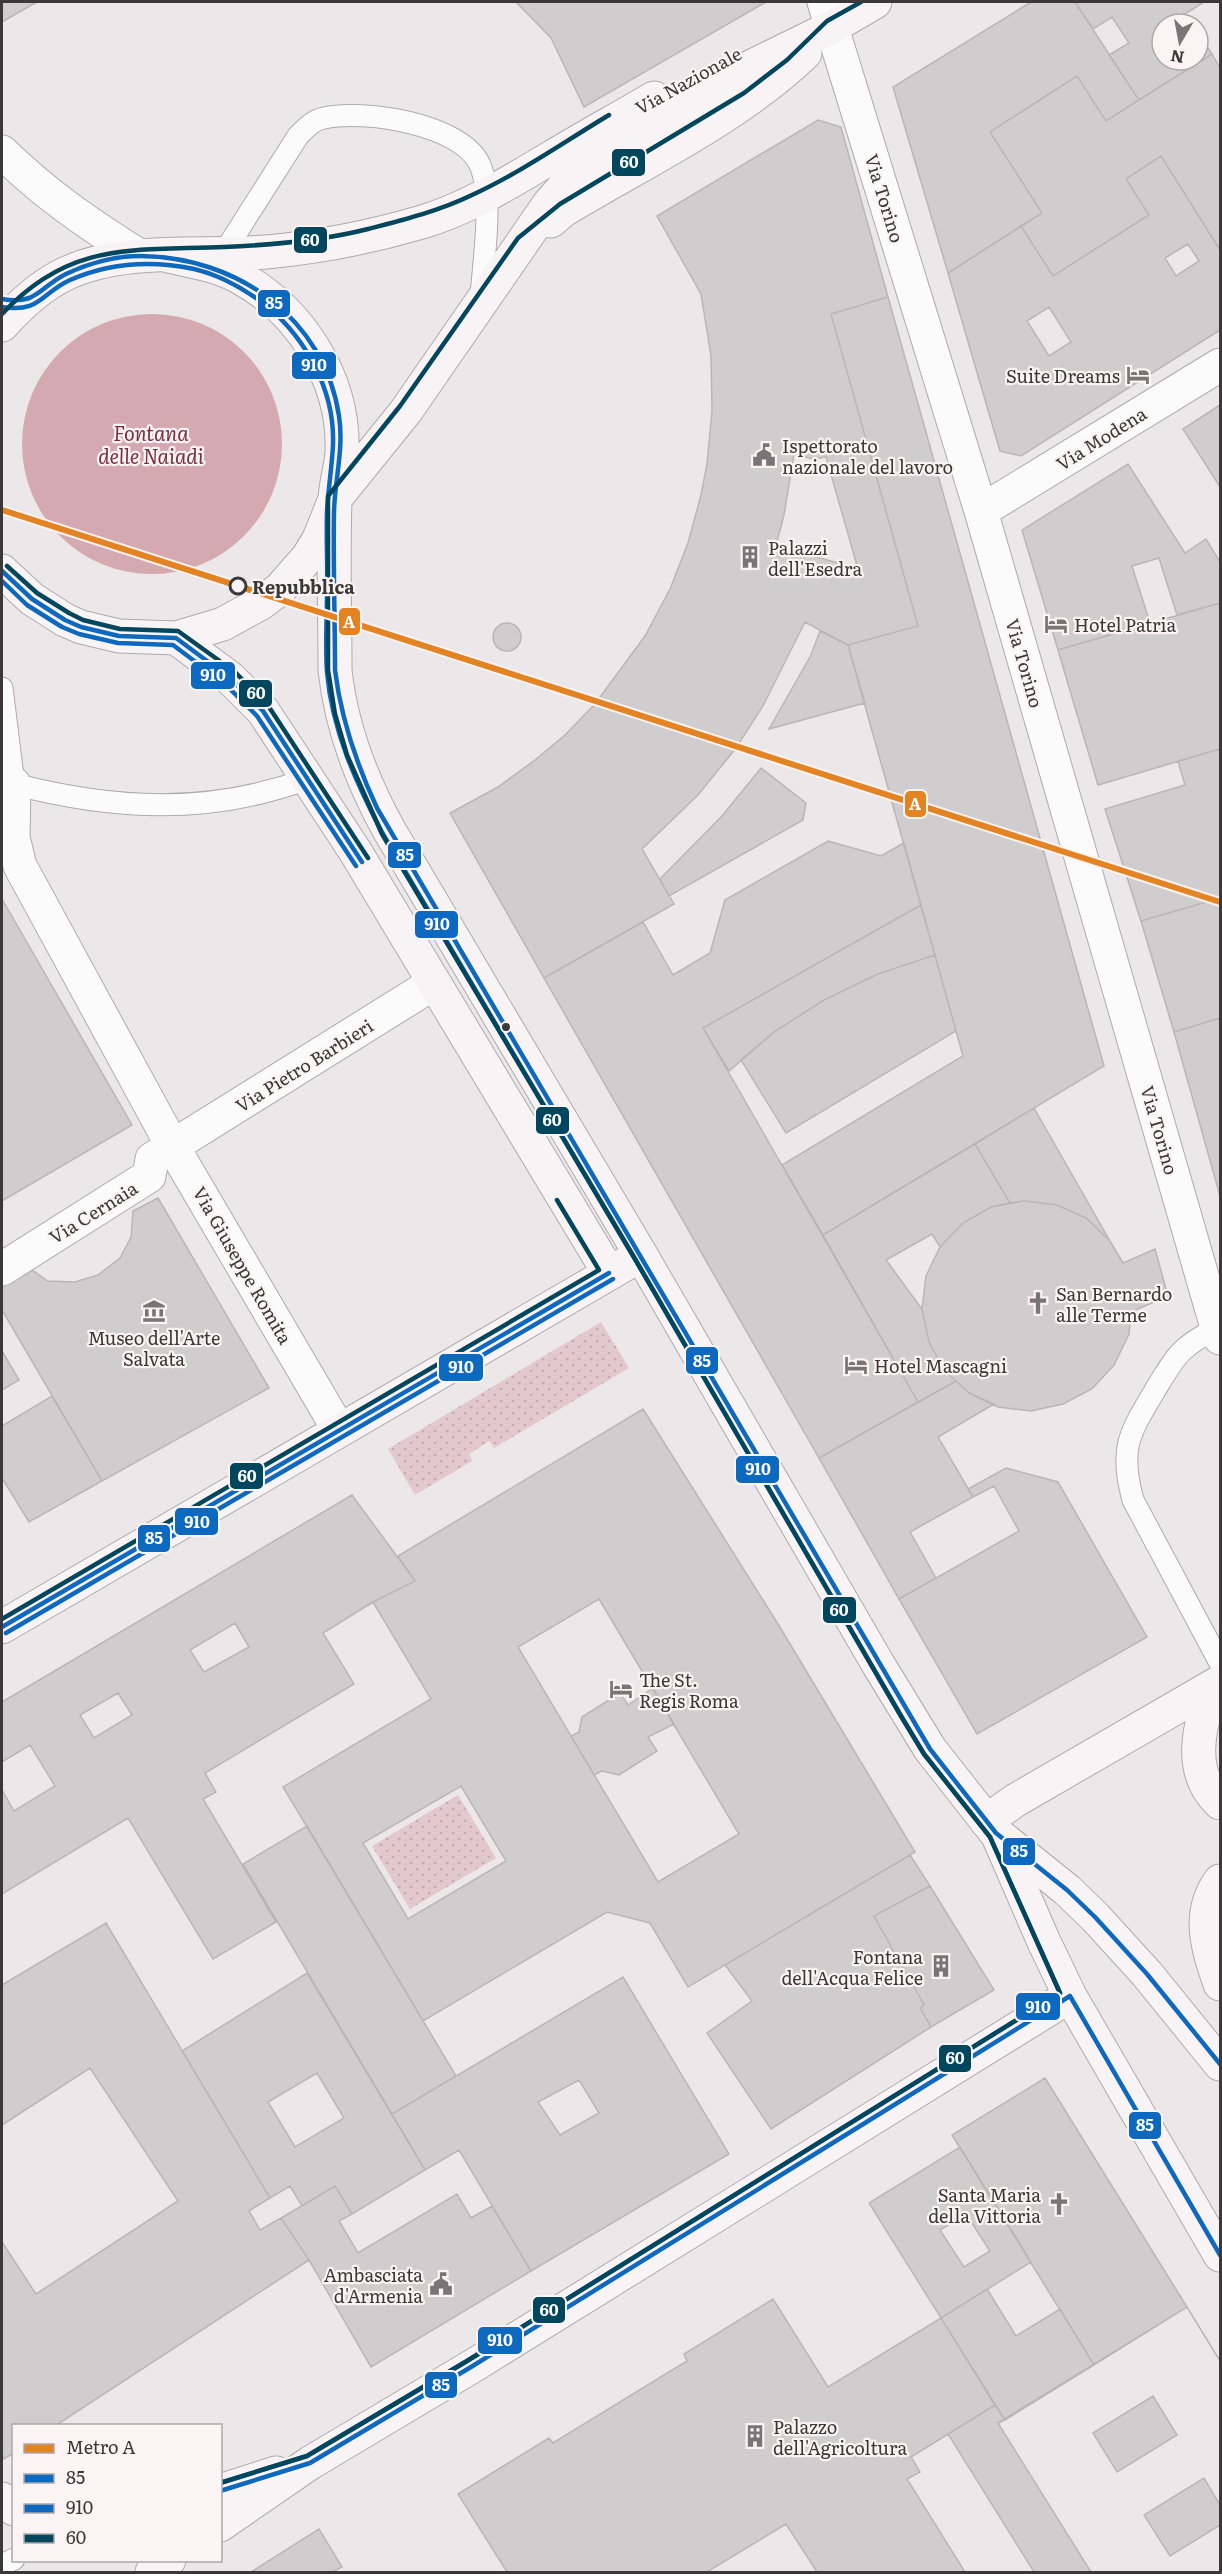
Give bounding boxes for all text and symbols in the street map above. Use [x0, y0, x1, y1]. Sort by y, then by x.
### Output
north arrow [1150, 12, 1210, 72]
street label: Via Nazionale [630, 40, 746, 120]
text: N [1169, 45, 1186, 71]
line badge: 60 [611, 148, 646, 177]
text: 60 [619, 149, 639, 173]
street label: Via Torino [859, 150, 911, 246]
line badge: 60 [293, 226, 328, 254]
text: 60 [300, 227, 320, 251]
line badge: 85 [257, 289, 291, 318]
text: 85 [265, 290, 283, 314]
line badge: 910 [291, 351, 337, 380]
text: 910 [301, 352, 327, 376]
place label: Suite Dreams [1006, 362, 1120, 389]
hotel icon: Suite Dreams [1125, 362, 1151, 388]
street label: Via Modena [1051, 399, 1152, 477]
water label: Fontana delle Naiadi [98, 417, 204, 470]
place label: Ispettorato nazionale del lavoro [782, 432, 953, 480]
public building icon: Ispettorato nazionale del lavoro [751, 442, 777, 468]
place label: Palazzi dell'Esedra [768, 534, 863, 582]
building icon: Palazzi dell'Esedra [737, 544, 763, 570]
place label: Repubblica [252, 573, 355, 600]
marker: Repubblica [229, 577, 247, 595]
line badge: A [338, 607, 361, 636]
text: A [343, 609, 355, 633]
hotel icon: Hotel Patria [1043, 611, 1069, 637]
place label: Hotel Patria [1074, 611, 1176, 638]
street label: Via Torino [999, 615, 1051, 711]
line badge: 910 [190, 661, 236, 690]
text: 910 [200, 662, 226, 686]
line badge: 60 [238, 679, 273, 708]
text: 60 [246, 680, 266, 704]
line badge: A [904, 790, 927, 818]
text: A [909, 791, 921, 815]
line badge: 85 [387, 841, 422, 869]
text: 85 [396, 842, 414, 866]
line badge: 910 [414, 910, 459, 939]
text: 910 [424, 911, 450, 935]
street label: Via Pietro Barbieri [230, 1012, 378, 1118]
unlabelled marker [500, 1021, 512, 1033]
street label: Via Torino [1134, 1082, 1186, 1178]
line badge: 60 [535, 1106, 570, 1135]
text: 60 [542, 1107, 562, 1131]
street label: Via Cernaia [43, 1174, 143, 1250]
street label: Via Giuseppe Romita [187, 1181, 299, 1349]
place label: San Bernardo alle Terme [1056, 1280, 1172, 1328]
church icon: San Bernardo alle Terme [1025, 1290, 1051, 1316]
museum icon: Museo dell'Arte Salvata [141, 1298, 167, 1324]
place label: Museo dell'Arte Salvata [88, 1324, 220, 1372]
line badge: 85 [685, 1346, 719, 1375]
text: 85 [693, 1348, 711, 1372]
hotel icon: Hotel Mascagni [843, 1352, 869, 1378]
place label: Hotel Mascagni [874, 1352, 1007, 1379]
line badge: 910 [438, 1353, 484, 1382]
text: 910 [448, 1354, 474, 1378]
line badge: 910 [735, 1455, 780, 1484]
text: 910 [745, 1456, 771, 1480]
line badge: 60 [229, 1462, 264, 1490]
text: 60 [237, 1463, 257, 1487]
line badge: 910 [174, 1507, 219, 1536]
text: 910 [184, 1509, 210, 1533]
line badge: 85 [137, 1524, 171, 1553]
text: 85 [145, 1525, 163, 1549]
line badge: 60 [822, 1596, 857, 1624]
text: 60 [829, 1597, 849, 1621]
place label: The St. Regis Roma [639, 1666, 739, 1714]
hotel icon: The St. Regis Roma [608, 1676, 634, 1702]
line badge: 85 [1002, 1837, 1036, 1866]
text: 85 [1010, 1838, 1028, 1862]
place label: Fontana dell'Acqua Felice [781, 1943, 923, 1991]
building icon: Fontana dell'Acqua Felice [928, 1953, 954, 1979]
line badge: 910 [1015, 1992, 1061, 2021]
text: 910 [1025, 1994, 1051, 2018]
line badge: 60 [938, 2044, 972, 2073]
text: 60 [945, 2045, 965, 2069]
line badge: 85 [1128, 2111, 1162, 2140]
text: 85 [1136, 2112, 1154, 2136]
place label: Santa Maria della Vittoria [928, 2181, 1041, 2229]
church icon: Santa Maria della Vittoria [1046, 2191, 1072, 2217]
place label: Ambasciata d'Armenia [324, 2261, 423, 2309]
public building icon: Ambasciata d'Armenia [428, 2271, 454, 2297]
line badge: 60 [532, 2296, 566, 2324]
text: 60 [539, 2297, 559, 2321]
line badge: 910 [477, 2326, 523, 2355]
text: 910 [487, 2327, 513, 2351]
line badge: 85 [424, 2371, 458, 2399]
text: 85 [432, 2372, 450, 2396]
place label: Palazzo dell'Agricoltura [773, 2413, 907, 2461]
building icon: Palazzo dell'Agricoltura [742, 2423, 768, 2449]
legend [12, 2424, 222, 2562]
text: Metro A [66, 2433, 135, 2460]
text: 85 [66, 2463, 85, 2490]
text: 910 [66, 2493, 93, 2520]
text: 60 [66, 2523, 86, 2550]

